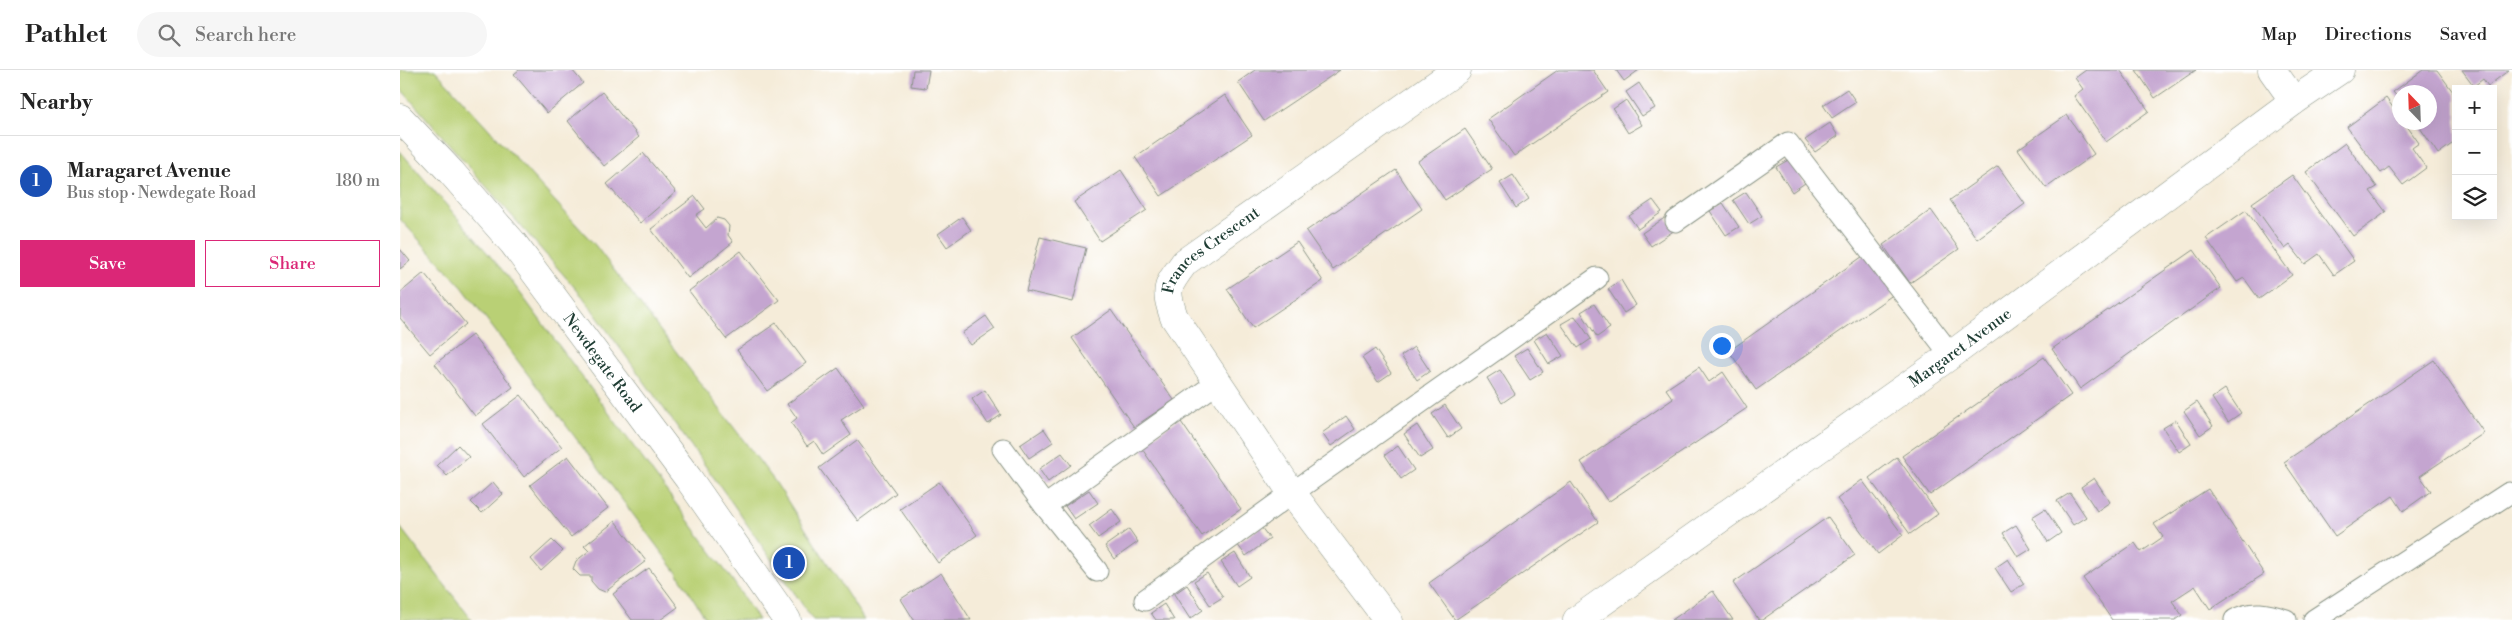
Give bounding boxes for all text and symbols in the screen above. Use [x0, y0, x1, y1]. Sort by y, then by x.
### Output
search box [137, 12, 487, 57]
text: Pathlet [25, 20, 107, 50]
icon: search [155, 21, 183, 49]
text: Search here [195, 23, 296, 47]
text: Map [2261, 23, 2297, 46]
text: Directions [2325, 23, 2412, 46]
text: Saved [2440, 23, 2487, 46]
north arrow [2392, 85, 2437, 130]
map controls [2452, 85, 2497, 220]
button: + [2452, 85, 2497, 130]
text: Nearby [20, 90, 93, 116]
button: − [2452, 130, 2497, 175]
text: Maragaret Avenue [67, 159, 231, 183]
text: 1 [32, 171, 40, 191]
text: 180 m [336, 171, 380, 191]
button: layers [2452, 175, 2497, 220]
text: Bus stop · Newdegate Road [67, 183, 256, 203]
street label: Frances Crescent [1158, 202, 1264, 296]
button: Save [20, 240, 195, 287]
button: Share [205, 240, 380, 287]
street label: Margaret Avenue [1905, 304, 2015, 392]
street label: Newdegate Road [559, 309, 646, 416]
your location [1709, 333, 1735, 359]
pin: 1 [773, 544, 805, 582]

